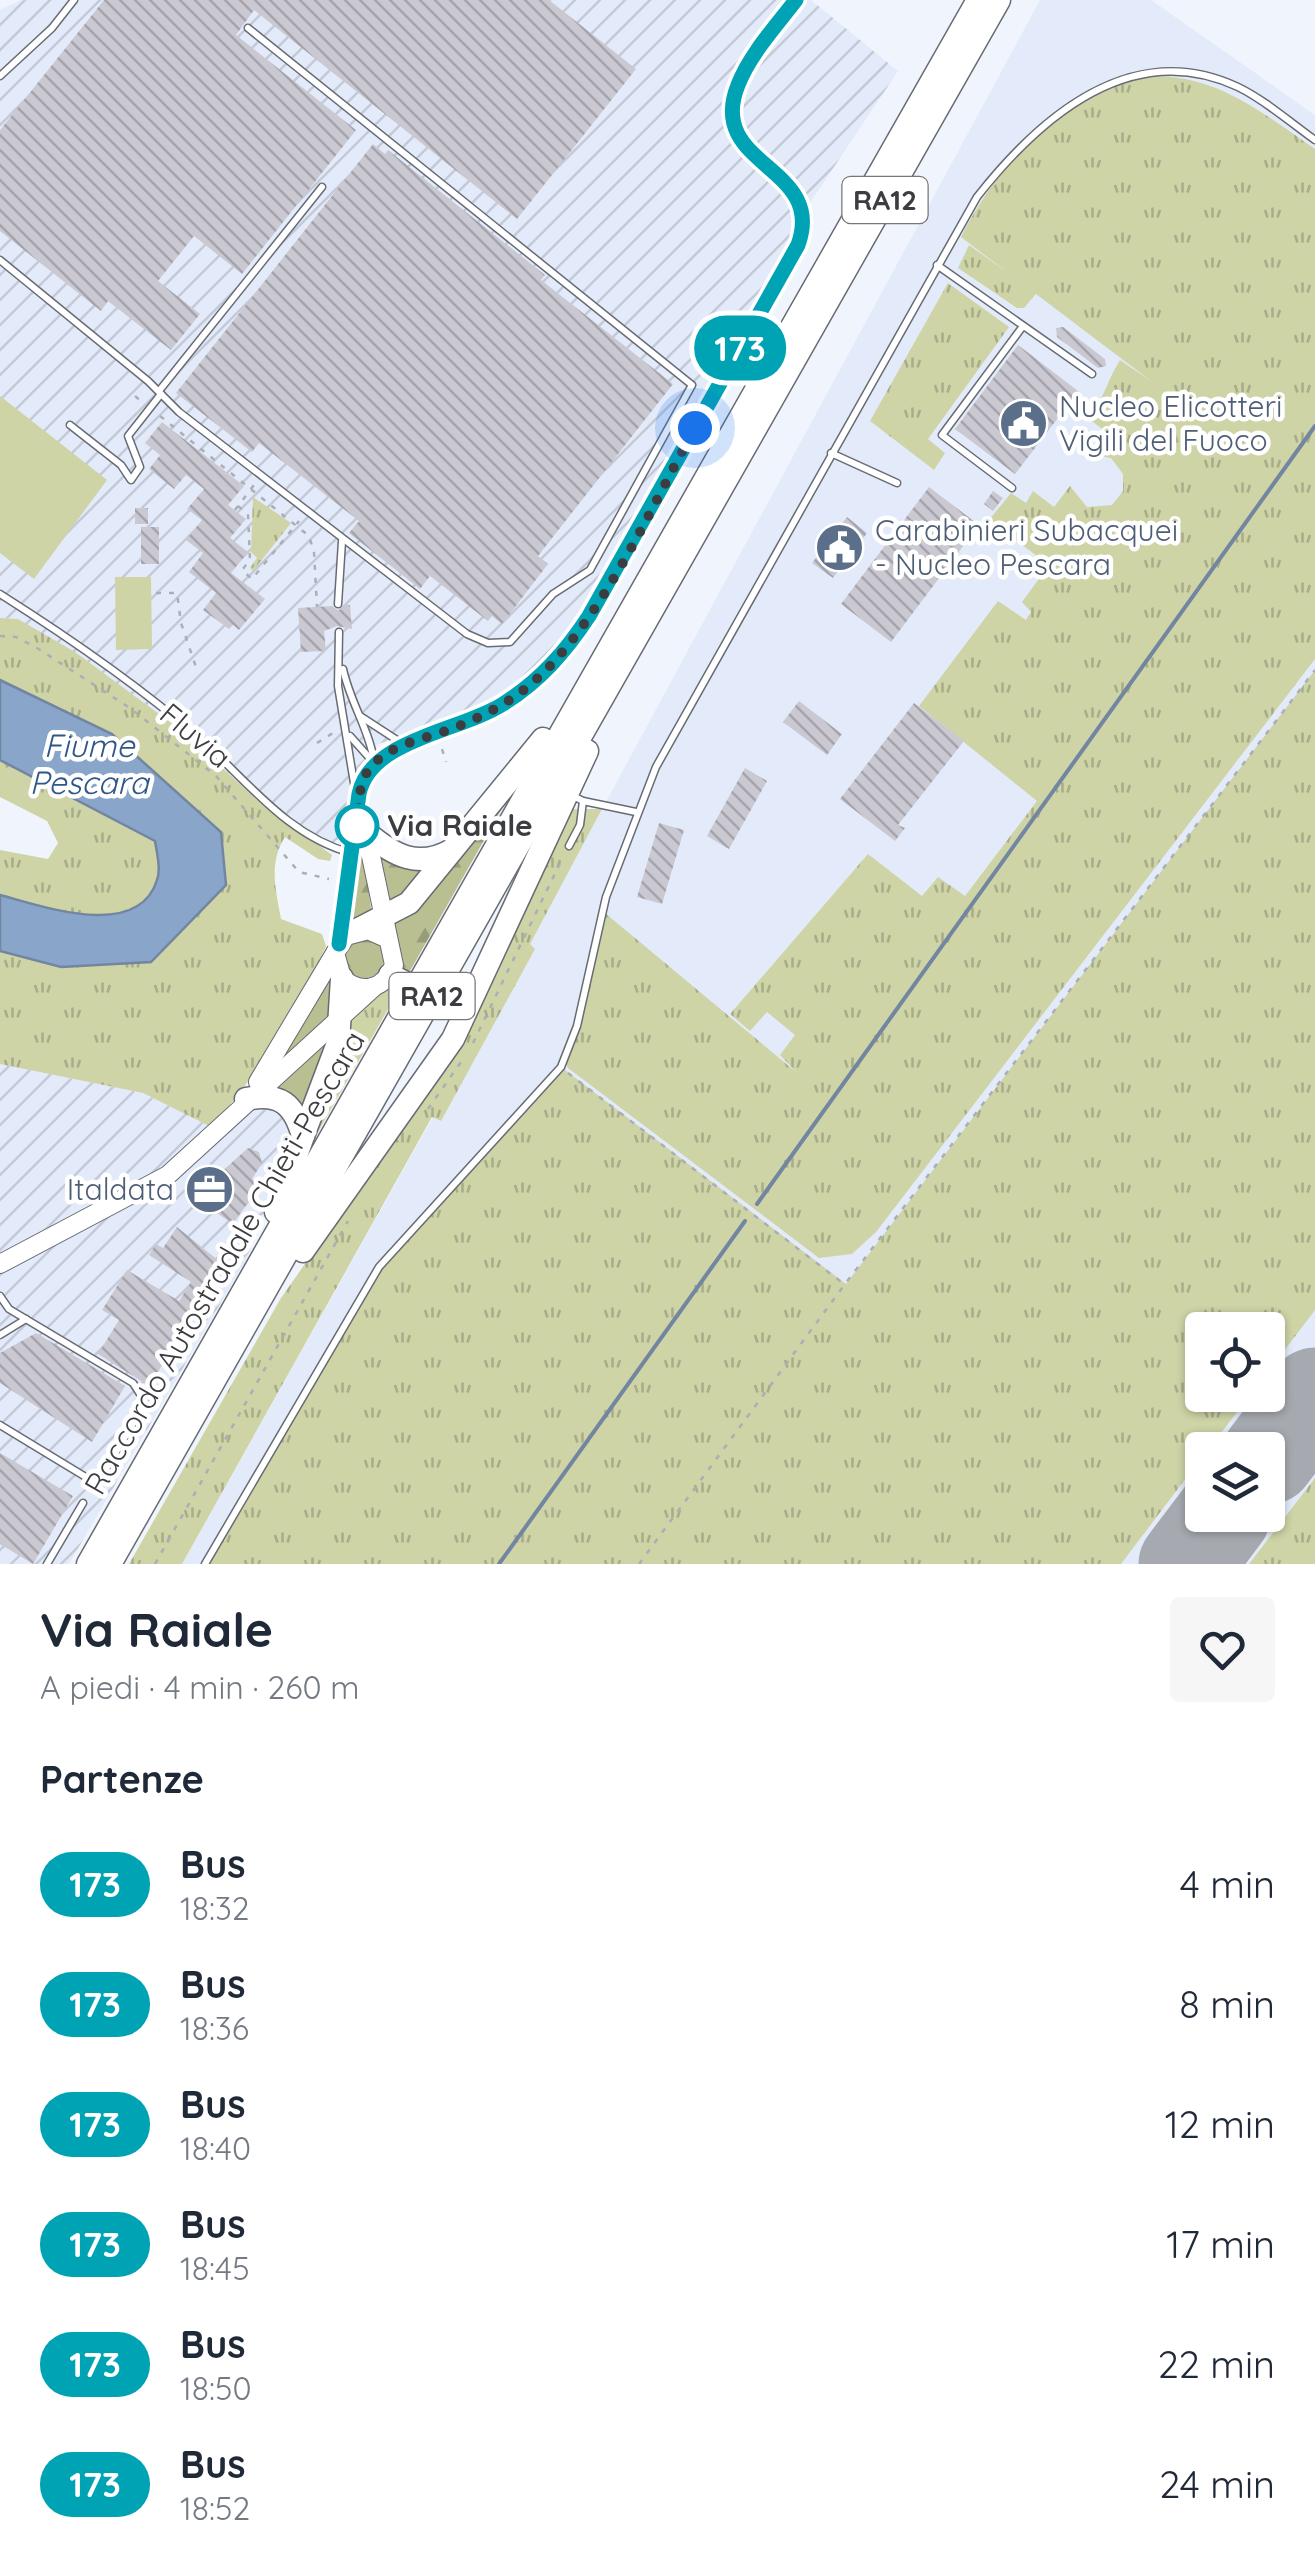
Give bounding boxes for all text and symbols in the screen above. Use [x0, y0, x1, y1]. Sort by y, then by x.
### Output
road number: RA12 [842, 177, 928, 223]
line badge: 173 [682, 316, 798, 380]
text: 173 [714, 326, 766, 370]
place label: Nucleo Elicotteri Vigili del Fuoco [1059, 387, 1282, 459]
public building icon: Nucleo Elicotteri Vigili del Fuoco [998, 398, 1050, 450]
your location [670, 403, 720, 453]
place label: Carabinieri Subacquei - Nucleo Pescara [875, 511, 1178, 583]
public building icon: Carabinieri Subacquei - Nucleo Pescara [814, 522, 866, 574]
street label: Fluvia [152, 695, 239, 776]
water label: Fiume Pescara [29, 725, 150, 802]
marker: Via Raiale [336, 805, 378, 847]
place label: Via Raiale [387, 806, 533, 844]
road number: RA12 [390, 973, 474, 1019]
street label: Raccordo Autostradale Chieti-Pescara [75, 1024, 373, 1501]
office icon: Italdata [183, 1164, 235, 1216]
place label: Italdata [67, 1170, 174, 1208]
map controls [1185, 1312, 1285, 1532]
button: locate [1185, 1312, 1285, 1412]
button: layers [1185, 1432, 1285, 1532]
button: heart [1170, 1597, 1275, 1702]
text: Via Raiale [40, 1599, 273, 1659]
text: A piedi · 4 min · 260 m [40, 1667, 359, 1707]
text: Partenze [40, 1755, 204, 1803]
text: Bus [180, 1840, 246, 1888]
text: 4 min [1180, 1860, 1275, 1908]
text: 173 [69, 1862, 121, 1906]
text: 18:32 [180, 1888, 250, 1928]
text: Bus [180, 1960, 246, 2008]
text: 8 min [1179, 1980, 1275, 2028]
text: 173 [69, 1982, 121, 2026]
text: 18:36 [180, 2008, 249, 2048]
text: Bus [180, 2080, 246, 2128]
text: 12 min [1165, 2100, 1275, 2148]
text: 173 [69, 2102, 121, 2146]
text: 18:40 [180, 2128, 251, 2168]
text: Bus [180, 2200, 246, 2248]
text: 17 min [1166, 2220, 1275, 2268]
text: 173 [69, 2222, 121, 2266]
text: 18:45 [180, 2248, 250, 2288]
text: Bus [180, 2320, 246, 2368]
text: 22 min [1158, 2340, 1275, 2388]
text: 173 [69, 2342, 121, 2386]
text: 18:50 [180, 2368, 252, 2408]
text: Bus [180, 2440, 246, 2488]
text: 24 min [1159, 2460, 1275, 2508]
text: 173 [69, 2462, 121, 2506]
text: 18:52 [180, 2488, 250, 2528]

